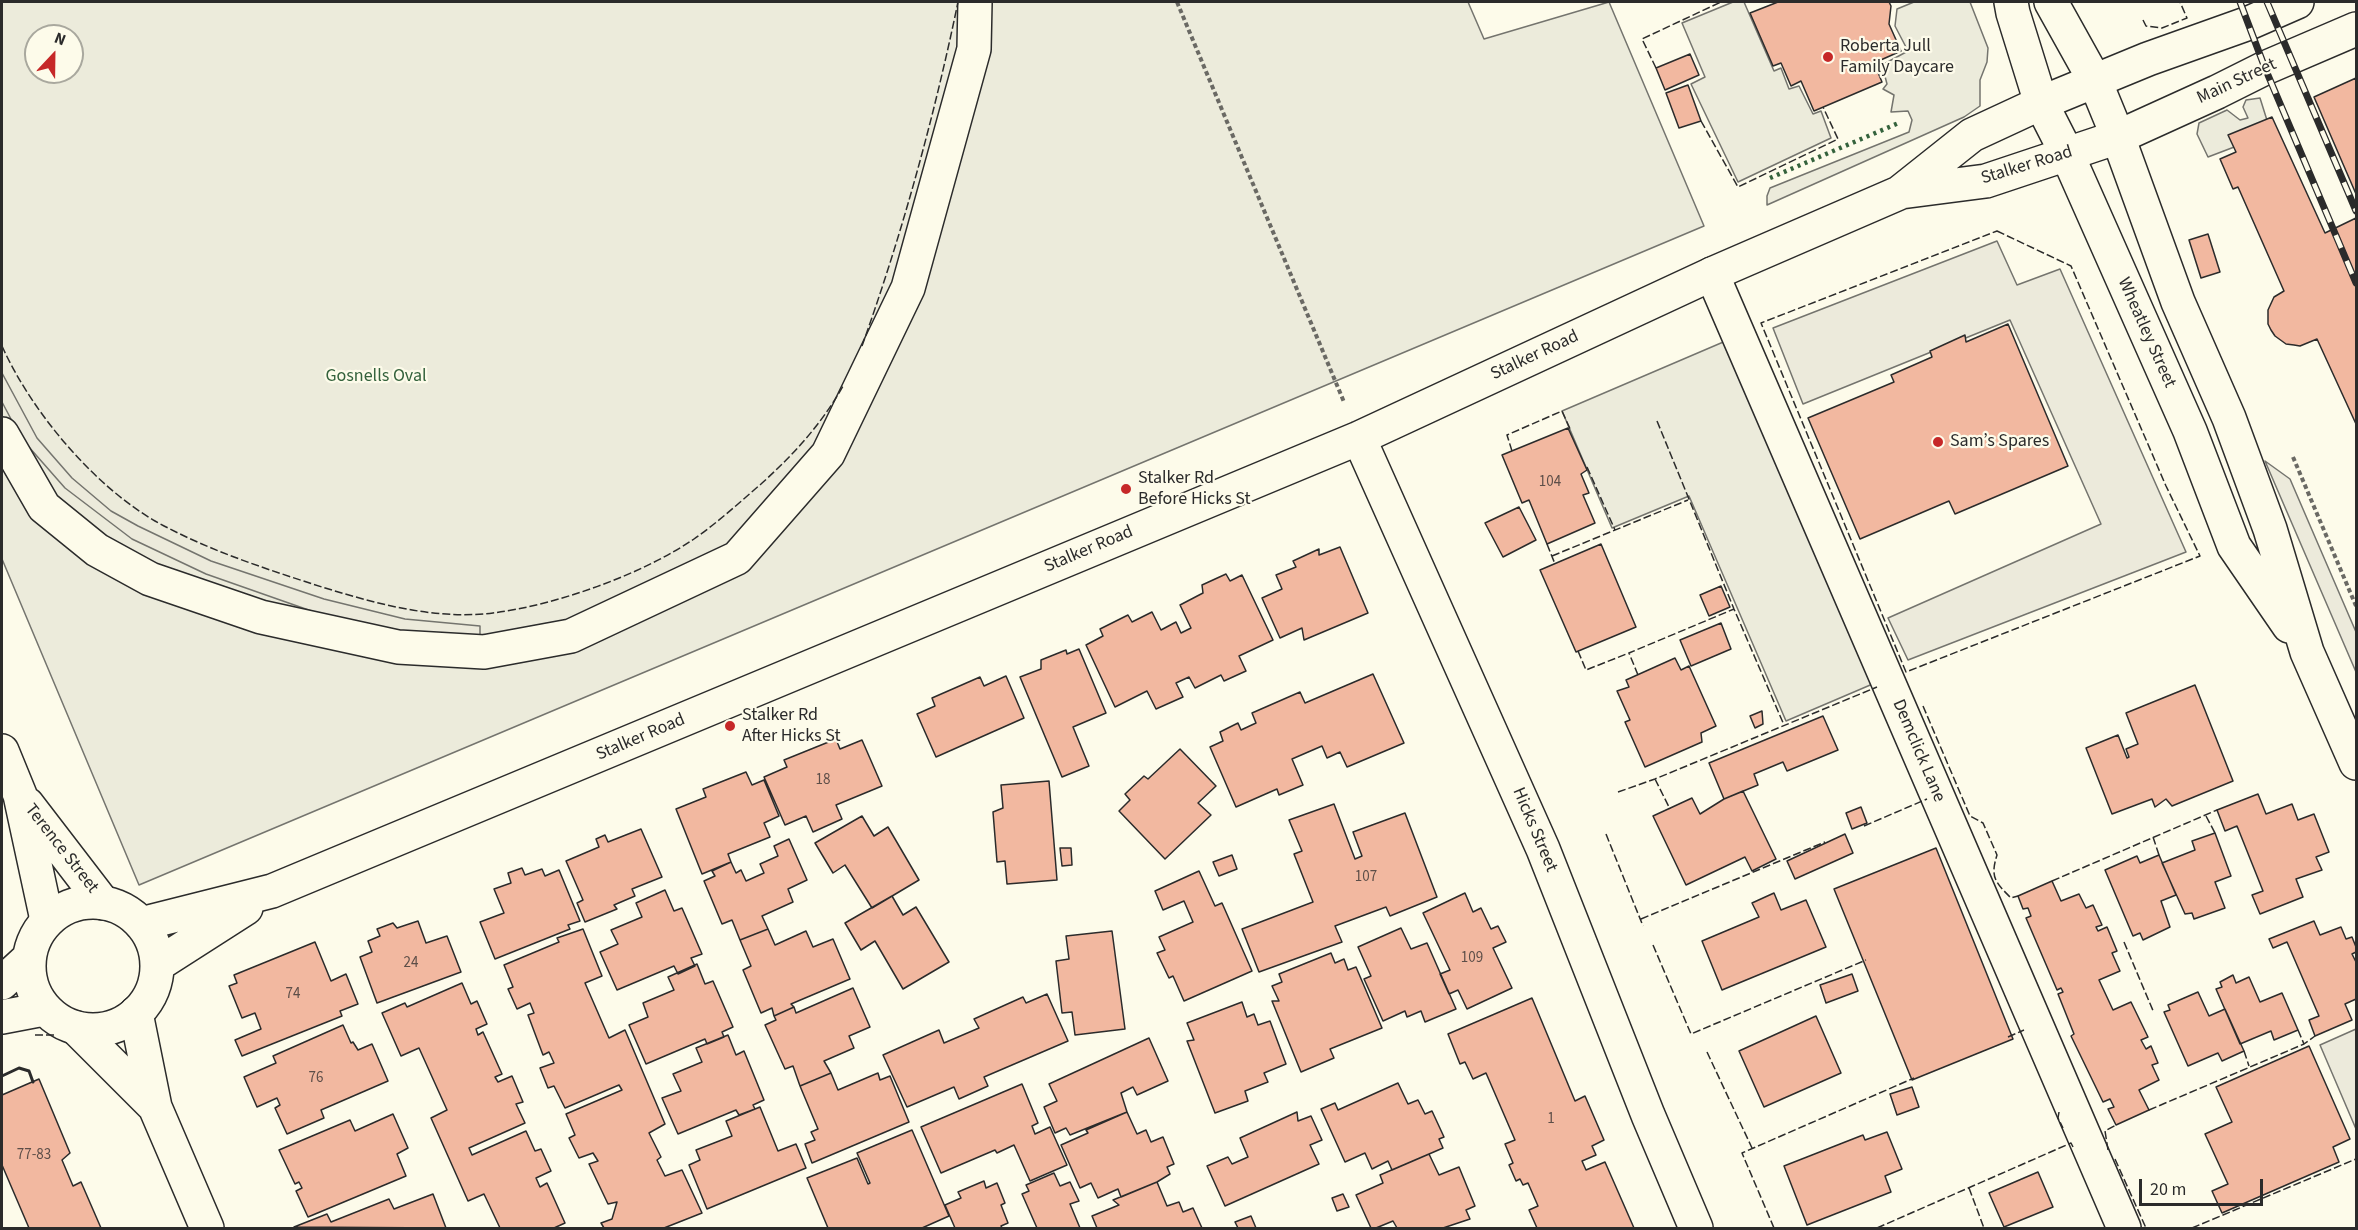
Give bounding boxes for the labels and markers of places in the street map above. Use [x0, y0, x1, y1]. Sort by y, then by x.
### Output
place label: Roberta Jull Family Daycare [1840, 36, 1954, 78]
marker: Roberta Jull Family Daycare [1821, 50, 1835, 64]
place label: Sam’s Spares [1950, 431, 2049, 453]
marker: Sam’s Spares [1931, 435, 1945, 449]
place label: Stalker Rd Before Hicks St [1138, 468, 1251, 510]
marker: Stalker Rd Before Hicks St [1119, 482, 1133, 496]
place label: Stalker Rd After Hicks St [742, 705, 841, 748]
marker: Stalker Rd After Hicks St [723, 719, 737, 733]

